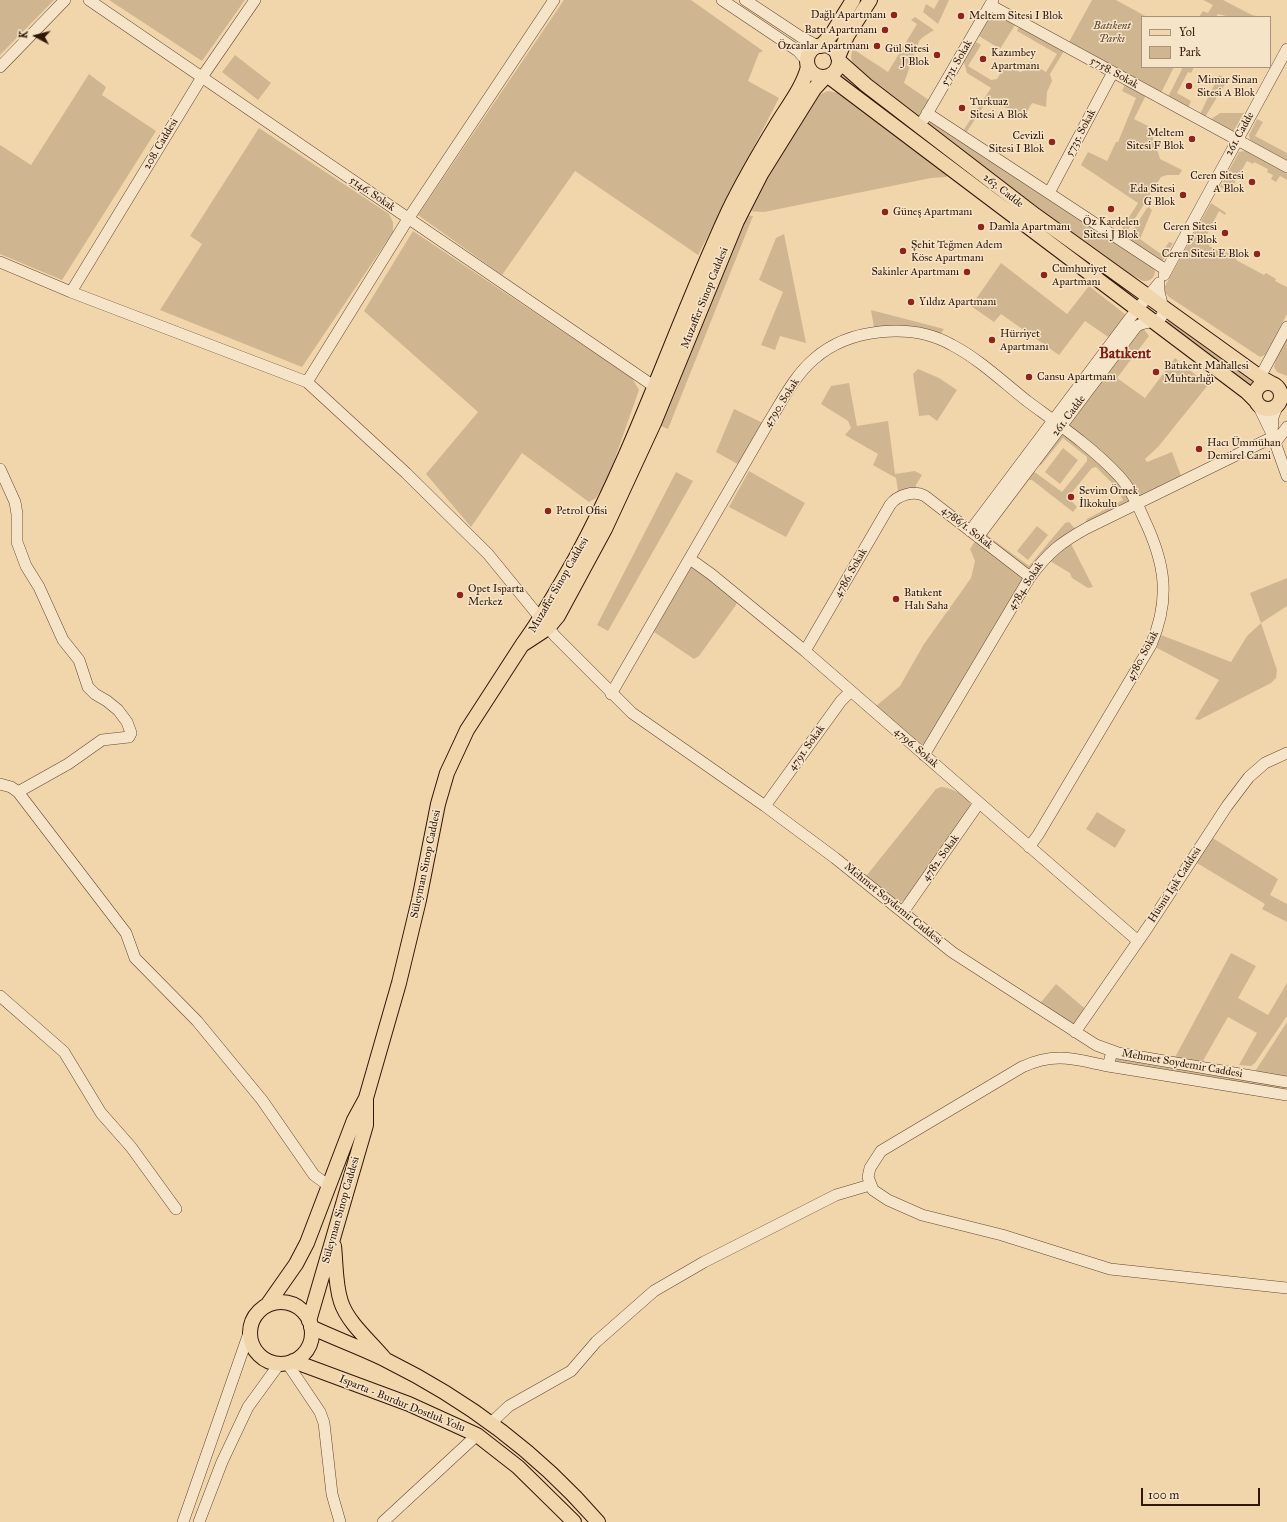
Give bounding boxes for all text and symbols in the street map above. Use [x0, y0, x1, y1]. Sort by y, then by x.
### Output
place label: Dağlı Apartmanı [811, 8, 886, 22]
place label: Meltem Sitesi I Blok [969, 9, 1063, 23]
marker: Dağlı Apartmanı [889, 10, 899, 20]
marker: Meltem Sitesi I Blok [956, 11, 966, 21]
north arrow [16, 16, 56, 56]
legend [1141, 16, 1271, 68]
park label: Batıkent Parkı [1093, 19, 1131, 45]
place label: Batu Apartmanı [805, 23, 877, 37]
marker: Batu Apartmanı [880, 25, 890, 35]
text: Yol [1179, 25, 1195, 39]
text: K [17, 30, 31, 39]
street label: 5731. Sokak [938, 38, 976, 88]
place label: Özcanlar Apartmanı [778, 39, 869, 53]
marker: Özcanlar Apartmanı [872, 41, 882, 51]
place label: Gül Sitesi J Blok [885, 42, 929, 68]
text: Park [1179, 45, 1201, 59]
place label: Kazımbey Apartmanı [991, 46, 1039, 72]
marker: Gül Sitesi J Blok [932, 50, 942, 60]
marker: Kazımbey Apartmanı [978, 54, 988, 64]
street label: 5758. Sokak [1087, 54, 1141, 92]
place label: Mimar Sinan Sitesi A Blok [1197, 73, 1258, 99]
marker: Mimar Sinan Sitesi A Blok [1184, 81, 1194, 91]
place label: Turkuaz Sitesi A Blok [970, 95, 1028, 121]
marker: Turkuaz Sitesi A Blok [957, 103, 967, 113]
street label: 5735. Sokak [1063, 107, 1099, 159]
street label: 261. Cadde [1223, 110, 1257, 158]
street label: 208. Caddesi [141, 116, 181, 172]
place label: Meltem Sitesi F Blok [1126, 126, 1184, 152]
place label: Cevizli Sitesi I Blok [989, 129, 1044, 155]
marker: Meltem Sitesi F Blok [1187, 134, 1197, 144]
marker: Cevizli Sitesi I Blok [1047, 137, 1057, 147]
place label: Ceren Sitesi A Blok [1190, 169, 1244, 195]
street label: 263. Cadde [980, 171, 1026, 211]
street label: 5146. Sokak [346, 174, 398, 214]
marker: Ceren Sitesi A Blok [1247, 177, 1257, 187]
place label: Eda Sitesi G Blok [1130, 182, 1175, 208]
marker: Eda Sitesi G Blok [1178, 190, 1188, 200]
marker: Öz Kardelen Sitesi J Blok [1106, 204, 1116, 214]
place label: Güneş Apartmanı [893, 205, 972, 219]
marker: Güneş Apartmanı [880, 207, 890, 217]
place label: Öz Kardelen Sitesi J Blok [1083, 215, 1139, 241]
place label: Damla Apartmanı [989, 220, 1070, 234]
place label: Ceren Sitesi F Blok [1163, 220, 1217, 246]
marker: Damla Apartmanı [976, 222, 986, 232]
marker: Ceren Sitesi F Blok [1220, 228, 1230, 238]
place label: Şehit Teğmen Adem Köse Apartmanı [911, 238, 1002, 264]
street label: Muzaffer Sinop Caddesi [679, 245, 731, 351]
marker: Şehit Teğmen Adem Köse Apartmanı [898, 246, 908, 256]
place label: Ceren Sitesi E Blok [1162, 247, 1249, 261]
marker: Ceren Sitesi E Blok [1252, 249, 1262, 259]
place label: Cumhuriyet Apartmanı [1052, 262, 1107, 288]
place label: Sakinler Apartmanı [871, 265, 959, 279]
marker: Sakinler Apartmanı [962, 267, 972, 277]
marker: Cumhuriyet Apartmanı [1039, 270, 1049, 280]
place label: Yıldız Apartmanı [919, 295, 996, 309]
marker: Yıldız Apartmanı [906, 297, 916, 307]
place label: Hürriyet Apartmanı [1000, 327, 1048, 353]
marker: Hürriyet Apartmanı [987, 335, 997, 345]
district label: Batıkent [1099, 345, 1151, 363]
place label: Batıkent Mahallesi Muhtarlığı [1164, 359, 1249, 385]
marker: Batıkent Mahallesi Muhtarlığı [1151, 367, 1161, 377]
place label: Cansu Apartmanı [1037, 370, 1116, 384]
marker: Cansu Apartmanı [1024, 372, 1034, 382]
street label: 4790. Sokak [761, 376, 803, 430]
street label: 261. Cadde [1049, 393, 1089, 439]
place label: Hacı Ümmühan Demirel Cami [1207, 436, 1281, 462]
marker: Hacı Ümmühan Demirel Cami [1194, 444, 1204, 454]
place label: Sevim Örnek İlkokulu [1079, 484, 1138, 510]
marker: Sevim Örnek İlkokulu [1066, 492, 1076, 502]
place label: Petrol Ofisi [556, 504, 607, 518]
street label: 4786/1. Sokak [939, 504, 995, 552]
marker: Petrol Ofisi [543, 506, 553, 516]
street label: Muzaffer Sinop Caddesi [526, 535, 592, 635]
street label: 4786. Sokak [832, 546, 870, 600]
street label: 4784. Sokak [1005, 559, 1047, 613]
place label: Opet Isparta Merkez [468, 582, 524, 608]
place label: Batıkent Halı Saha [904, 586, 948, 612]
marker: Opet Isparta Merkez [455, 590, 465, 600]
marker: Batıkent Halı Saha [891, 594, 901, 604]
street label: 4780. Sokak [1124, 629, 1162, 683]
street label: 4791. Sokak [786, 723, 828, 773]
street label: 4796. Sokak [891, 725, 941, 771]
street label: Süleyman Sinop Caddesi [408, 809, 444, 919]
street label: 4782. Sokak [920, 832, 962, 884]
street label: Hüsnü Işık Caddesi [1146, 845, 1204, 925]
street label: Mehmet Soydemir Caddesi [841, 860, 945, 948]
street label: Mehmet Soydemir Caddesi [1121, 1047, 1243, 1081]
street label: Süleyman Sinop Caddesi [319, 1155, 363, 1265]
street label: Isparta - Burdur Dostluk Yolu [337, 1373, 467, 1435]
scale bar [1143, 1480, 1262, 1506]
text: 100 m [1148, 1488, 1179, 1502]

